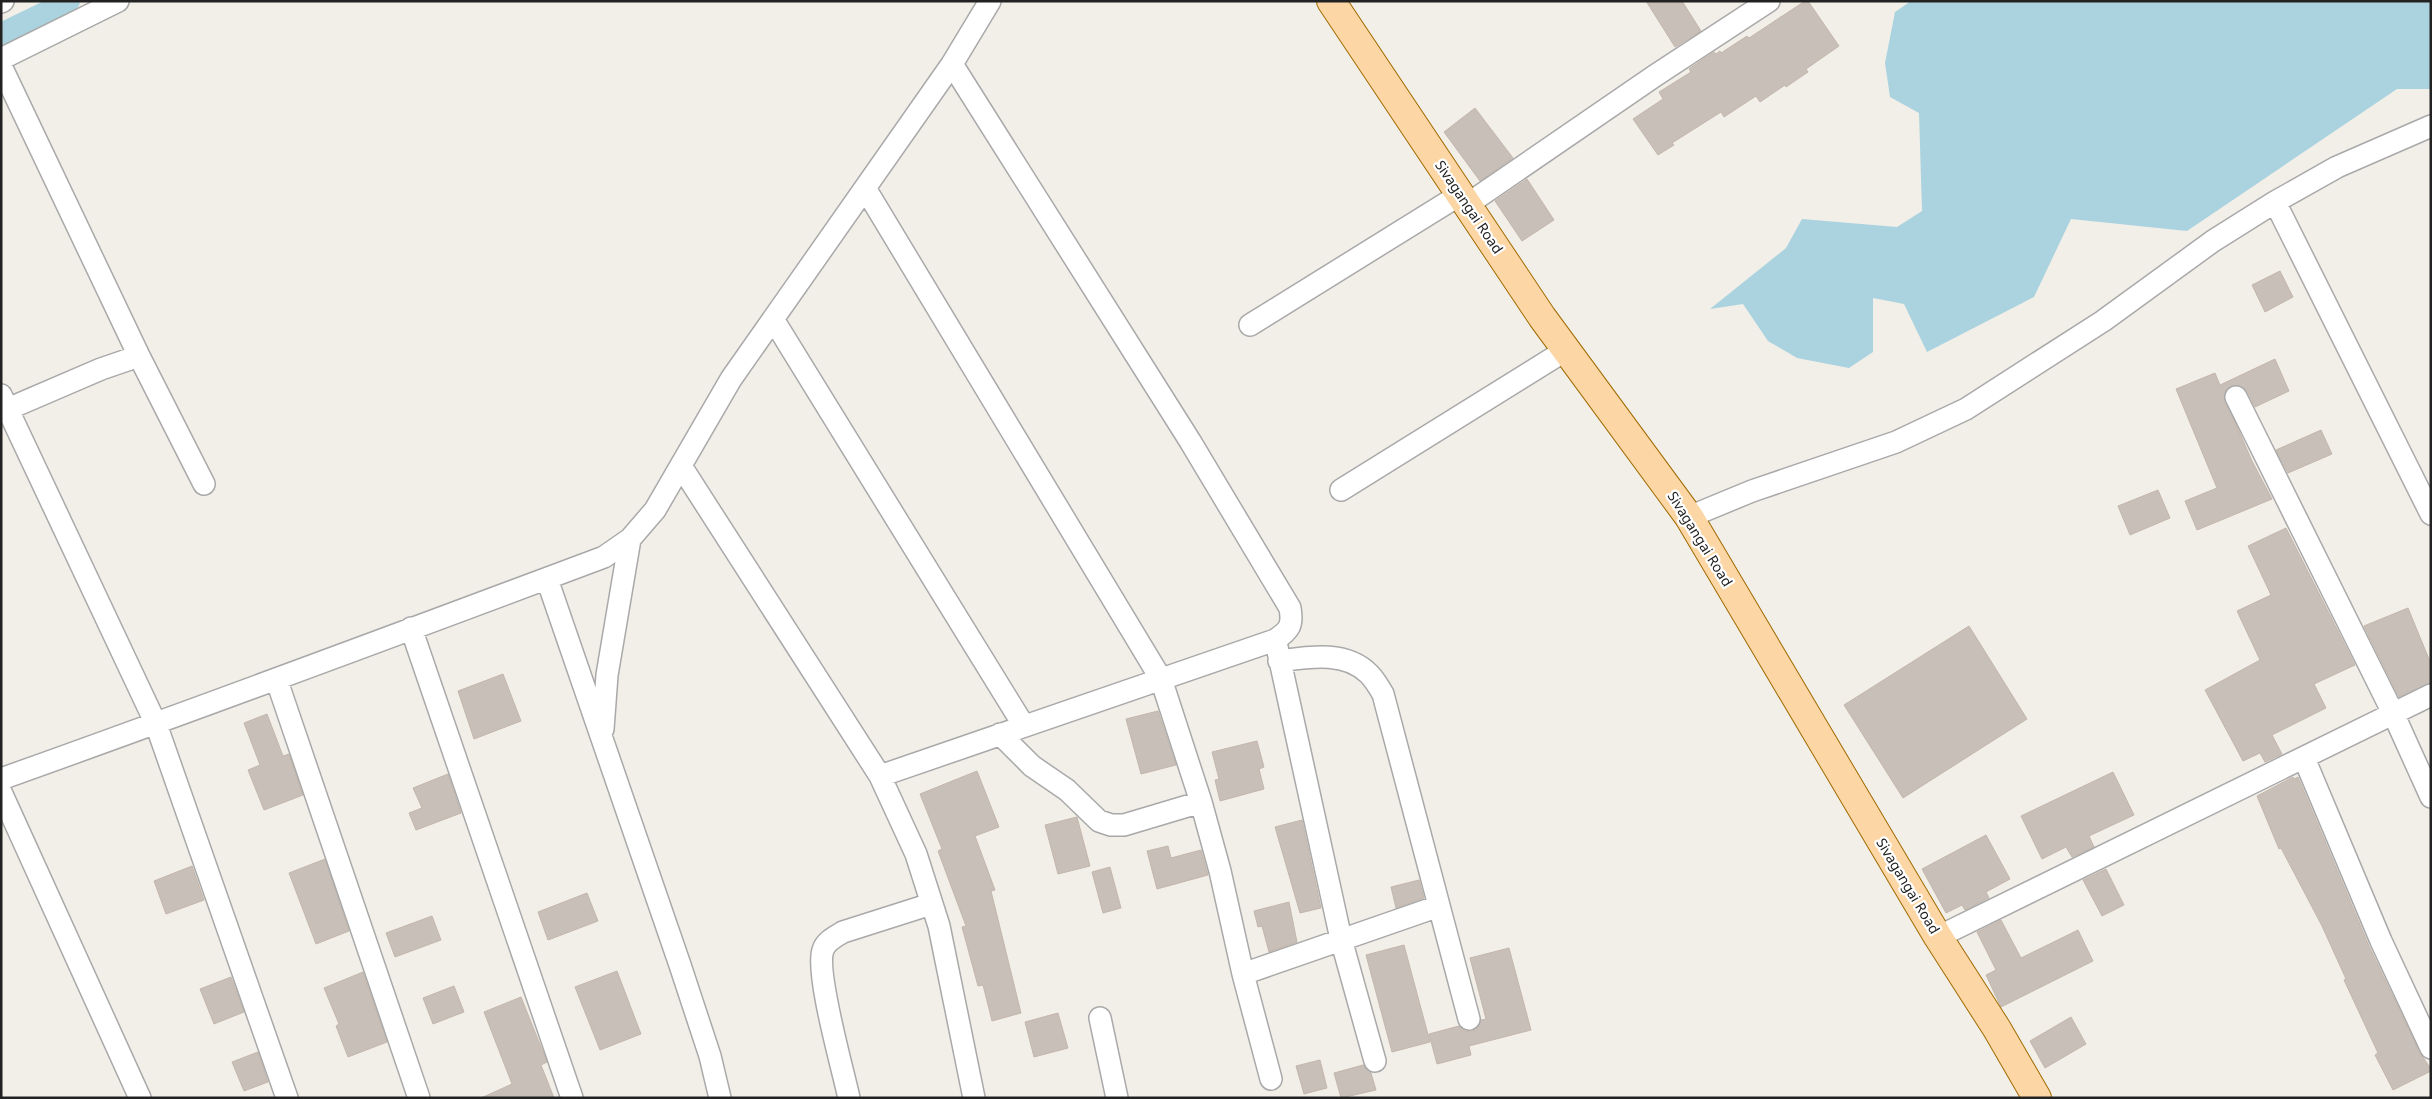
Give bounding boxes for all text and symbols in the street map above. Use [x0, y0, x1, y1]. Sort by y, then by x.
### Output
street label: Sivagangai Road [1431, 156, 1508, 257]
street label: Sivagangai Road [1664, 488, 1737, 590]
street label: Sivagangai Road [1872, 834, 1945, 937]

